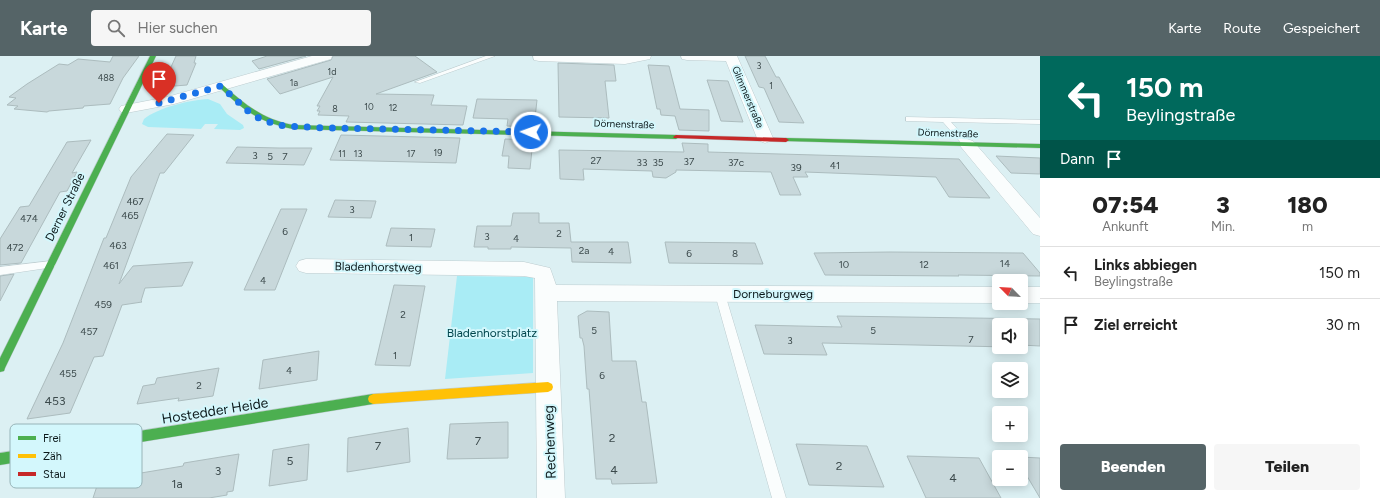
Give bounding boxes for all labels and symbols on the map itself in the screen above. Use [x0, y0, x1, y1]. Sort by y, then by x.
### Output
house number: 3 [757, 60, 762, 71]
pin [142, 62, 176, 103]
street label: Glimmerstraße [729, 64, 767, 130]
house number: 1d [328, 66, 337, 77]
house number: 488 [98, 72, 115, 83]
house number: 1a [290, 77, 299, 88]
house number: 1 [769, 80, 773, 91]
house number: 10 [364, 101, 374, 112]
house number: 12 [389, 102, 397, 113]
house number: 8 [332, 103, 338, 114]
position arrow [510, 111, 552, 153]
street label: Dörnenstraße [593, 116, 655, 132]
street label: Dörnenstraße [917, 125, 979, 141]
house number: 19 [434, 147, 442, 158]
house number: 11 [338, 148, 346, 159]
house number: 13 [354, 148, 362, 159]
house number: 17 [407, 148, 415, 159]
house number: 3 [252, 149, 258, 162]
house number: 5 [267, 150, 273, 163]
house number: 7 [282, 150, 288, 163]
house number: 27 [591, 154, 602, 167]
house number: 37 [684, 155, 695, 168]
house number: 33 [637, 156, 647, 169]
house number: 35 [652, 156, 664, 169]
house number: 37c [728, 156, 745, 169]
house number: 41 [830, 159, 840, 172]
house number: 39 [790, 161, 802, 174]
street label: Derner Straße [42, 170, 88, 244]
house number: 467 [126, 195, 144, 208]
house number: 3 [349, 203, 355, 216]
house number: 465 [121, 209, 139, 222]
house number: 474 [20, 212, 38, 225]
house number: 6 [282, 225, 288, 238]
house number: 2 [556, 227, 562, 240]
house number: 3 [484, 230, 490, 243]
house number: 1 [409, 231, 413, 244]
house number: 4 [513, 232, 519, 245]
house number: 463 [109, 239, 127, 252]
house number: 472 [6, 241, 24, 254]
house number: 2a [579, 244, 589, 257]
house number: 4 [608, 245, 614, 258]
house number: 6 [686, 247, 692, 260]
house number: 8 [732, 247, 738, 260]
house number: 14 [1000, 257, 1010, 270]
house number: 10 [839, 258, 849, 271]
house number: 12 [919, 258, 929, 271]
house number: 461 [103, 259, 119, 272]
street label: Bladenhorstweg [334, 259, 422, 275]
house number: 4 [260, 274, 266, 287]
north arrow [992, 274, 1028, 310]
street label: Dorneburgweg [733, 287, 813, 301]
house number: 459 [94, 298, 112, 311]
house number: 2 [400, 308, 406, 321]
house number: 5 [591, 324, 597, 337]
house number: 5 [870, 324, 876, 337]
house number: 457 [80, 325, 98, 338]
park label: Bladenhorstplatz [447, 326, 537, 340]
house number: 7 [968, 333, 974, 346]
house number: 3 [787, 334, 793, 347]
house number: 1 [393, 349, 397, 362]
house number: 4 [286, 364, 292, 377]
house number: 455 [59, 367, 77, 380]
house number: 6 [599, 369, 605, 382]
house number: 2 [196, 379, 202, 392]
house number: 453 [45, 394, 65, 408]
street label: Hostedder Heide [161, 394, 270, 428]
street label: Rechenweg [540, 405, 560, 479]
legend [10, 424, 142, 488]
house number: 2 [609, 431, 615, 445]
text: Frei [43, 432, 61, 445]
house number: 7 [475, 434, 482, 448]
house number: 7 [375, 439, 382, 453]
text: Zäh [43, 450, 62, 463]
house number: 5 [287, 454, 294, 468]
house number: 2 [836, 459, 842, 473]
house number: 4 [610, 463, 618, 477]
house number: 3 [215, 464, 221, 478]
text: Stau [43, 468, 66, 481]
house number: 4 [949, 471, 957, 485]
house number: 1a [171, 477, 183, 491]

